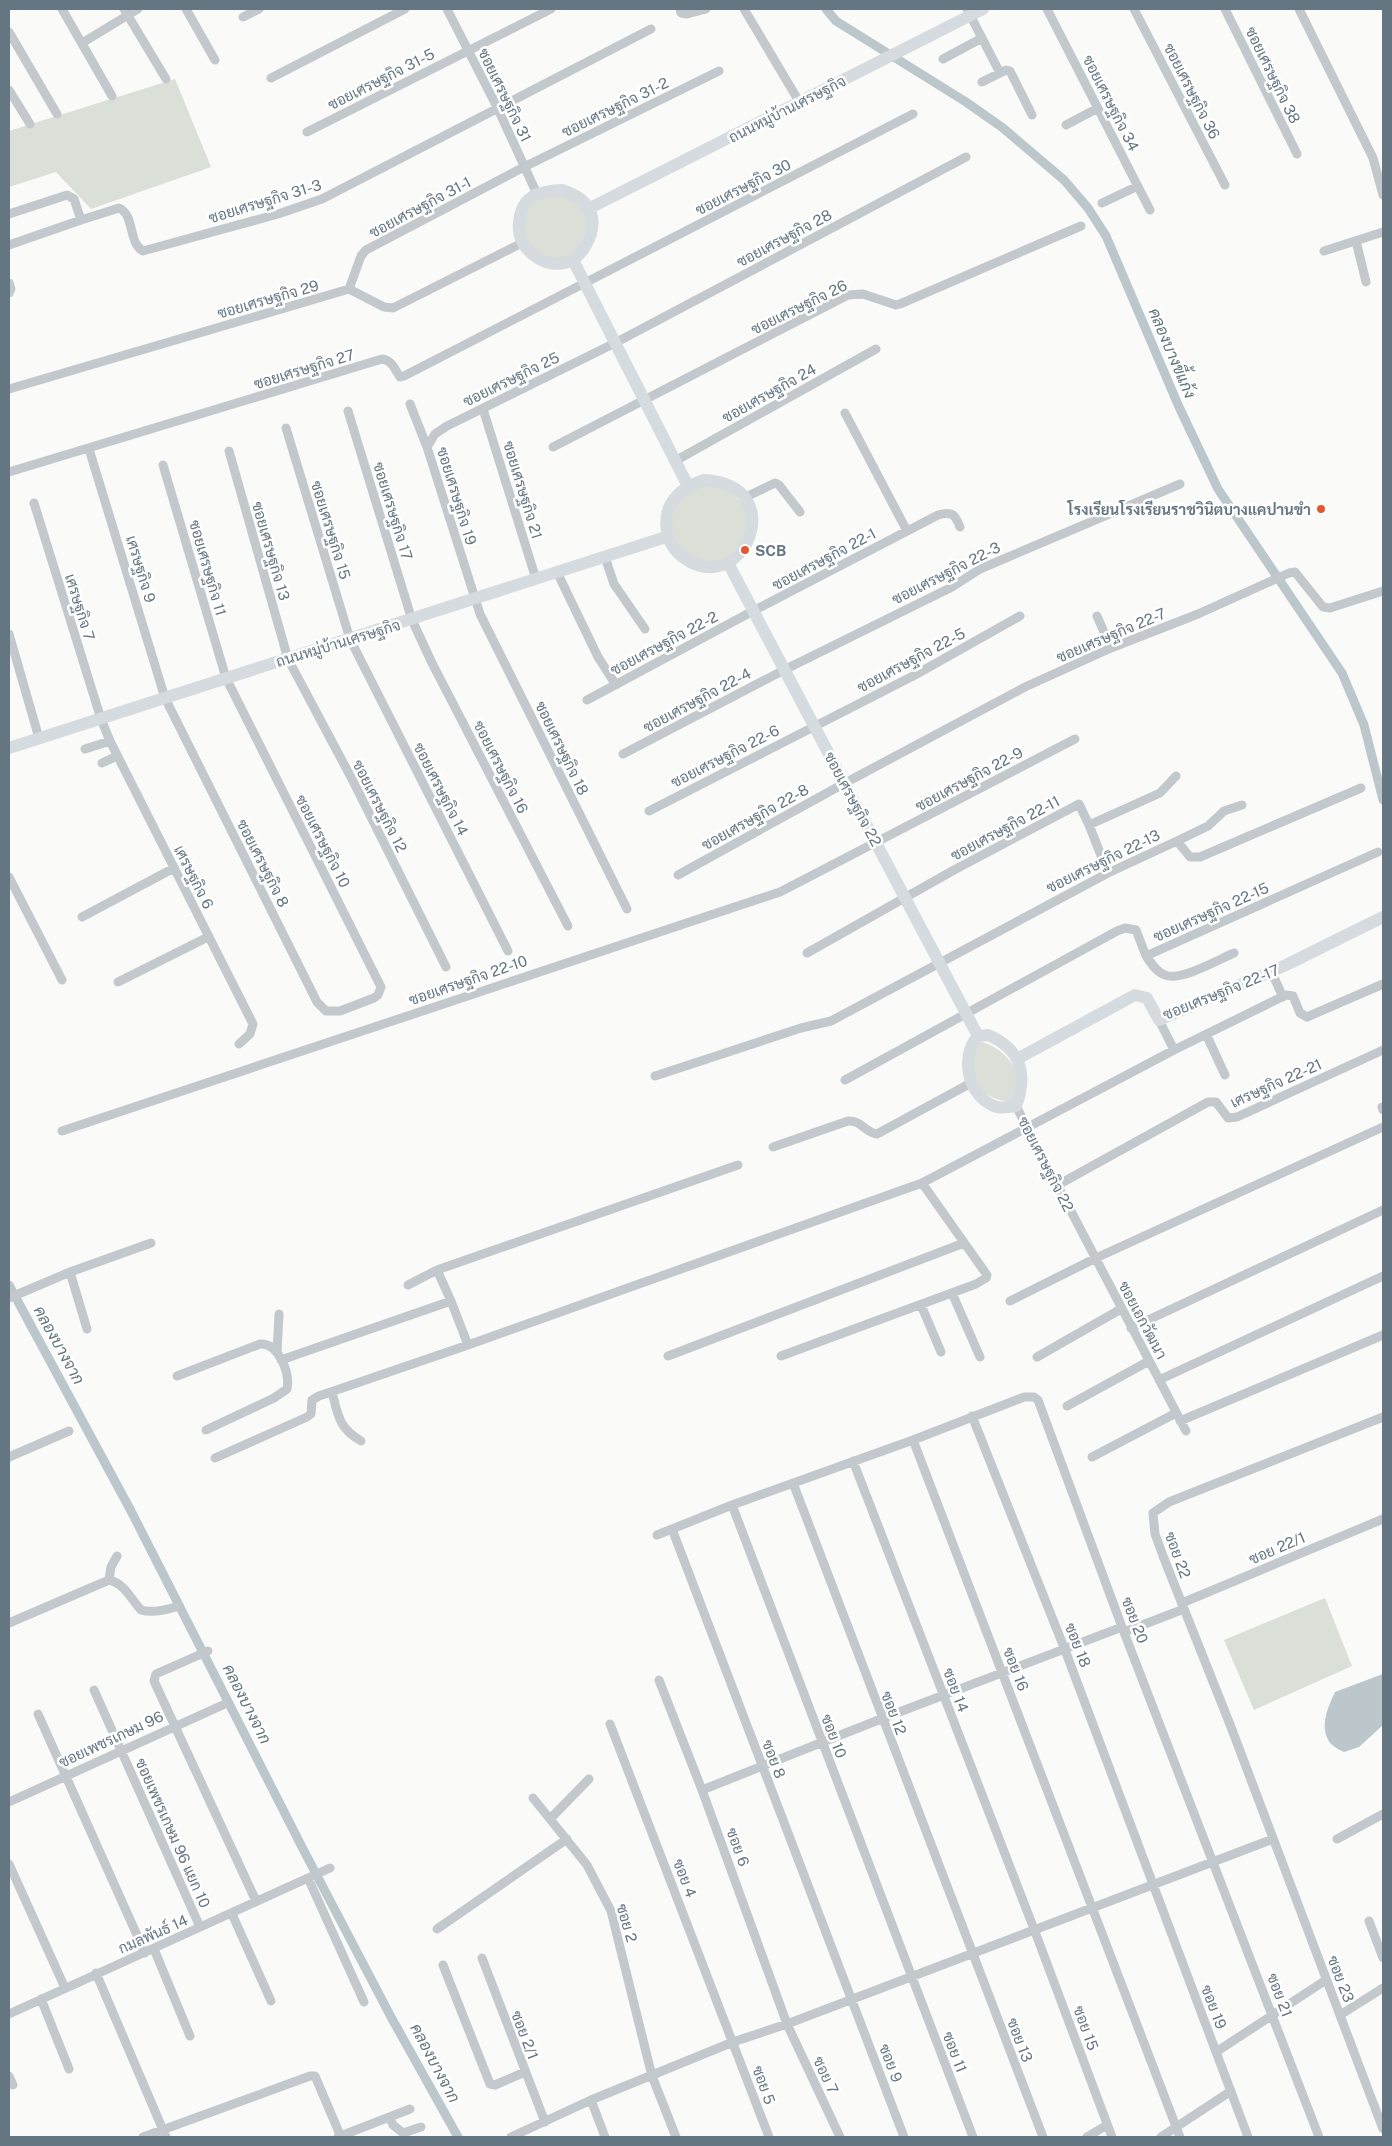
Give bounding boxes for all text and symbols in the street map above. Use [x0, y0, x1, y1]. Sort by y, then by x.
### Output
street label: ซอยเศรษฐกิจ 38 [1240, 24, 1304, 127]
street label: ซอยเศรษฐกิจ 36 [1159, 40, 1223, 143]
street label: ซอยเศรษฐกิจ 31-5 [325, 45, 438, 115]
street label: ซอยเศรษฐกิจ 31 [473, 45, 535, 145]
street label: ซอยเศรษฐกิจ 34 [1078, 52, 1142, 155]
street label: ถนนหมู่บ้านเศรษฐกิจ [725, 71, 849, 148]
street label: ซอยเศรษฐกิจ 31-2 [559, 74, 672, 142]
street label: ซอยเศรษฐกิจ 30 [692, 156, 795, 220]
street label: ซอยเศรษฐกิจ 31-1 [366, 173, 475, 243]
street label: ซอยเศรษฐกิจ 31-3 [207, 176, 324, 228]
street label: ซอยเศรษฐกิจ 28 [734, 206, 835, 272]
street label: ซอยเศรษฐกิจ 29 [215, 276, 321, 324]
street label: ซอยเศรษฐกิจ 26 [748, 276, 851, 339]
water label: คลองบางขี้แก้ง [1144, 303, 1204, 401]
street label: ซอยเศรษฐกิจ 27 [252, 346, 357, 394]
street label: ซอยเศรษฐกิจ 25 [460, 348, 563, 411]
street label: ซอยเศรษฐกิจ 24 [719, 360, 820, 428]
street label: ซอยเศรษฐกิจ 21 [498, 439, 546, 542]
street label: ซอยเศรษฐกิจ 19 [432, 445, 480, 548]
street label: ซอยเศรษฐกิจ 17 [368, 460, 416, 563]
street label: ซอยเศรษฐกิจ 15 [306, 479, 354, 582]
place label: โรงเรียนโรงเรียนราชวินิตบางแคปานขำ [1067, 499, 1311, 518]
street label: ซอยเศรษฐกิจ 13 [247, 500, 293, 603]
marker: โรงเรียนโรงเรียนราชวินิตบางแคปานขำ [1315, 503, 1327, 515]
street label: ซอยเศรษฐกิจ 11 [184, 518, 230, 618]
street label: ซอยเศรษฐกิจ 22-1 [769, 525, 880, 595]
street label: เศรษฐกิจ 9 [121, 533, 159, 605]
street label: ซอยเศรษฐกิจ 22-3 [889, 538, 1004, 609]
place label: SCB [755, 542, 786, 559]
marker: SCB [739, 544, 751, 556]
street label: เศรษฐกิจ 7 [60, 572, 98, 643]
street label: ซอยเศรษฐกิจ 22-7 [1054, 604, 1169, 668]
street label: ซอยเศรษฐกิจ 22-2 [608, 608, 721, 680]
street label: ถนนหมู่บ้านเศรษฐกิจ [273, 615, 403, 672]
street label: ซอยเศรษฐกิจ 22-5 [854, 624, 969, 697]
street label: ซอยเศรษฐกิจ 22-4 [640, 664, 755, 737]
street label: ซอยเศรษฐกิจ 18 [530, 698, 592, 799]
street label: ซอยเศรษฐกิจ 16 [469, 718, 532, 817]
street label: ซอยเศรษฐกิจ 22-6 [668, 721, 783, 792]
street label: ซอยเศรษฐกิจ 14 [408, 740, 472, 839]
street label: ซอยเศรษฐกิจ 22-9 [912, 743, 1027, 816]
street label: ซอยเศรษฐกิจ 22 [819, 749, 885, 850]
street label: ซอยเศรษฐกิจ 12 [348, 757, 411, 856]
street label: ซอยเศรษฐกิจ 22-8 [699, 781, 812, 855]
street label: ซอยเศรษฐกิจ 10 [291, 792, 354, 891]
street label: ซอยเศรษฐกิจ 22-11 [948, 792, 1063, 866]
street label: ซอยเศรษฐกิจ 8 [232, 816, 292, 911]
street label: ซอยเศรษฐกิจ 22-13 [1043, 826, 1164, 898]
street label: เศรษฐกิจ 6 [169, 842, 217, 913]
street label: ซอยเศรษฐกิจ 22-15 [1151, 879, 1272, 947]
street label: ซอยเศรษฐกิจ 22-10 [407, 952, 530, 1010]
street label: ซอยเศรษฐกิจ 22-17 [1160, 961, 1282, 1025]
street label: เศรษฐกิจ 22-21 [1228, 1055, 1325, 1113]
street label: ซอยเศรษฐกิจ 22 [1013, 1114, 1077, 1215]
street label: ซอยเอกวัฒนา [1115, 1278, 1171, 1362]
water label: คลองบางจาก [30, 1302, 88, 1388]
street label: ซอย 22 [1162, 1529, 1194, 1581]
street label: ซอย 22/1 [1246, 1529, 1308, 1567]
street label: ซอย 20 [1118, 1594, 1152, 1646]
street label: ซอย 18 [1062, 1620, 1094, 1670]
street label: ซอย 16 [1000, 1645, 1032, 1693]
water label: คลองบางจาก [219, 1661, 275, 1747]
street label: ซอย 14 [940, 1666, 972, 1714]
street label: ซอย 12 [878, 1689, 910, 1737]
street label: ซอยเพชรเกษม 96 [56, 1707, 166, 1771]
street label: ซอย 10 [818, 1712, 850, 1760]
street label: ซอย 8 [759, 1737, 789, 1781]
street label: ซอยเพชรเกษม 96 แยก 10 [132, 1756, 214, 1910]
street label: ซอย 6 [723, 1825, 753, 1869]
street label: ซอย 4 [670, 1856, 700, 1900]
street label: ซอย 2 [613, 1902, 641, 1944]
street label: กมลพันธ์ 14 [115, 1910, 190, 1957]
street label: ซอย 23 [1324, 1953, 1358, 2005]
street label: ซอย 21 [1264, 1971, 1296, 2019]
street label: ซอย 19 [1198, 1983, 1230, 2031]
street label: ซอย 15 [1070, 2003, 1102, 2053]
street label: ซอย 2/1 [508, 2008, 542, 2062]
street label: ซอย 13 [1004, 2016, 1036, 2064]
water label: คลองบางจาก [406, 2020, 464, 2106]
street label: ซอย 11 [939, 2029, 971, 2075]
street label: ซอย 9 [876, 2041, 906, 2085]
street label: ซอย 7 [810, 2054, 842, 2096]
street label: ซอย 5 [749, 2063, 779, 2107]

